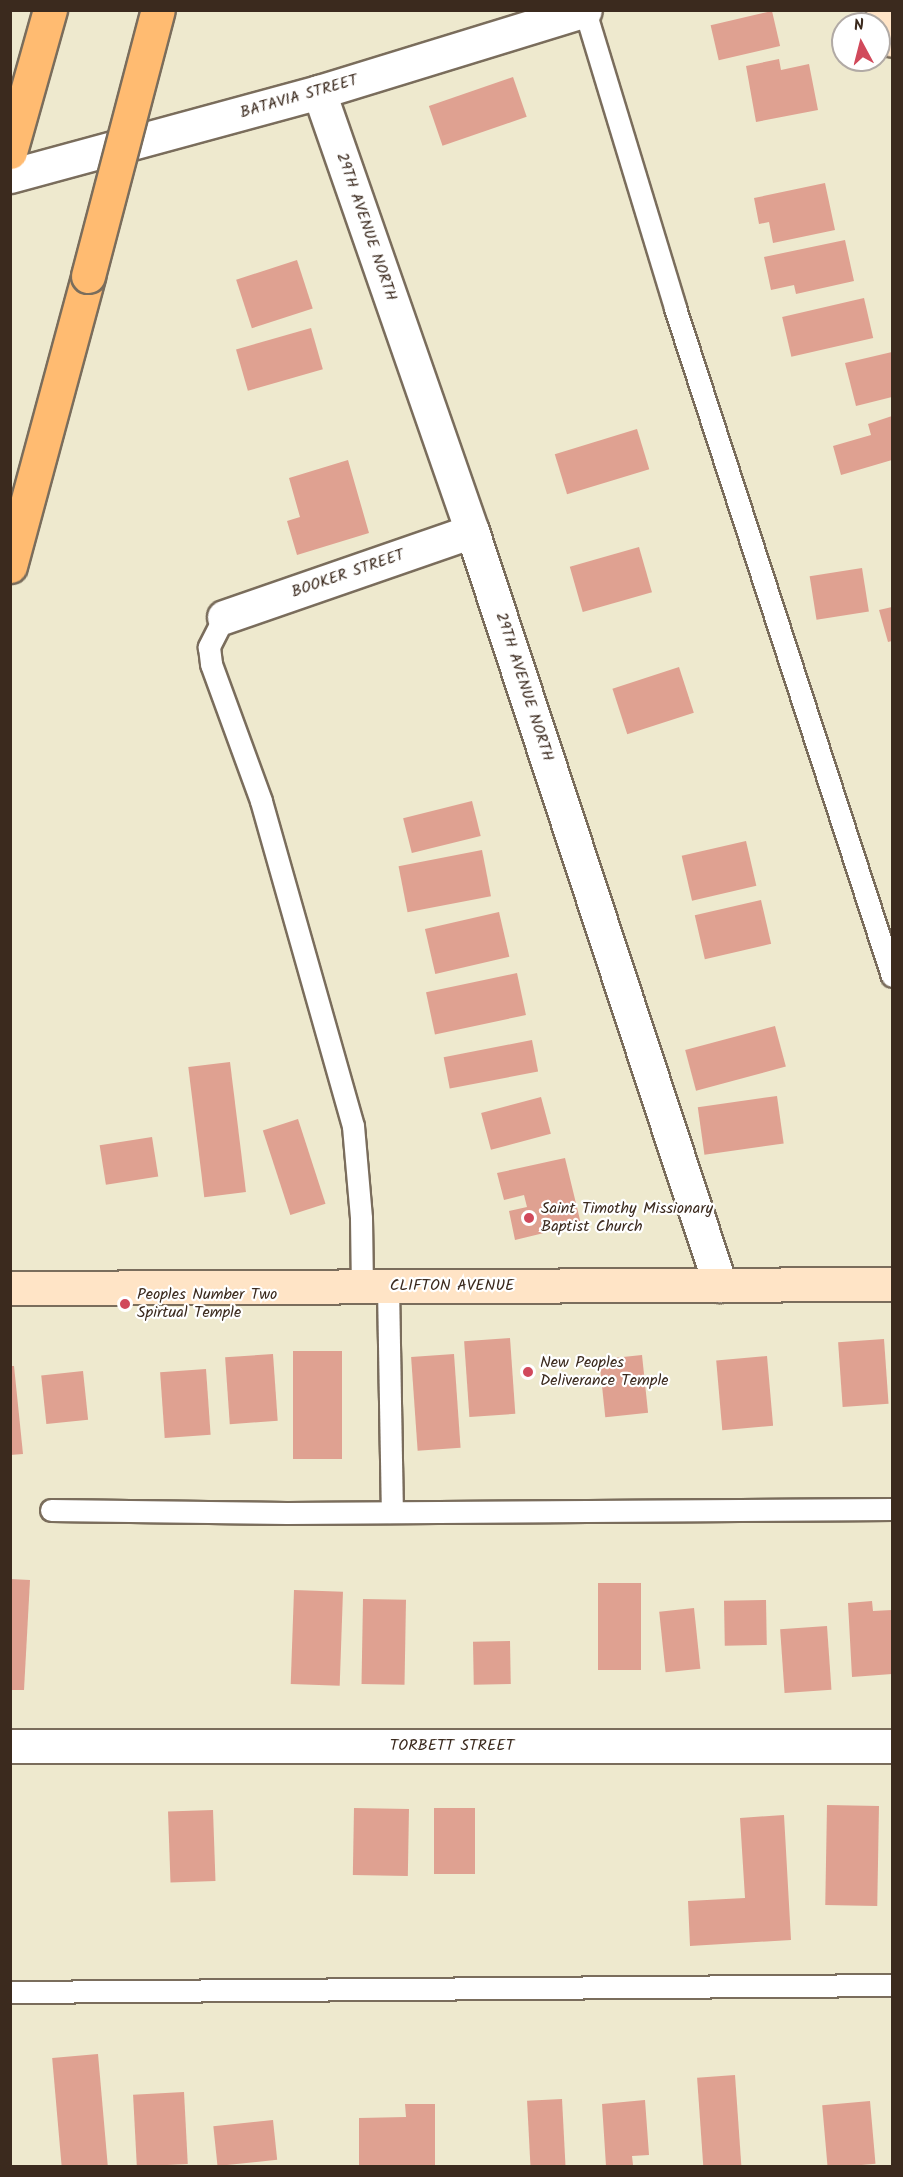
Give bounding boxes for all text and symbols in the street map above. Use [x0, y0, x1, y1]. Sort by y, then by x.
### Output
north arrow [831, 12, 891, 72]
text: N [852, 13, 866, 39]
street label: BATAVIA STREET [238, 71, 360, 123]
street label: 29TH AVENUE NORTH [332, 150, 400, 304]
street label: BOOKER STREET [289, 546, 407, 602]
street label: 29TH AVENUE NORTH [491, 610, 557, 764]
place label: Saint Timothy Missionary Baptist Church [541, 1199, 713, 1237]
marker: Saint Timothy Missionary Baptist Church [522, 1211, 536, 1225]
street label: CLIFTON AVENUE [390, 1276, 514, 1296]
place label: Peoples Number Two Spirtual Temple [137, 1285, 277, 1323]
marker: Peoples Number Two Spirtual Temple [118, 1297, 132, 1311]
place label: New Peoples Deliverance Temple [540, 1353, 669, 1391]
marker: New Peoples Deliverance Temple [521, 1365, 535, 1379]
street label: TORBETT STREET [390, 1736, 514, 1756]

